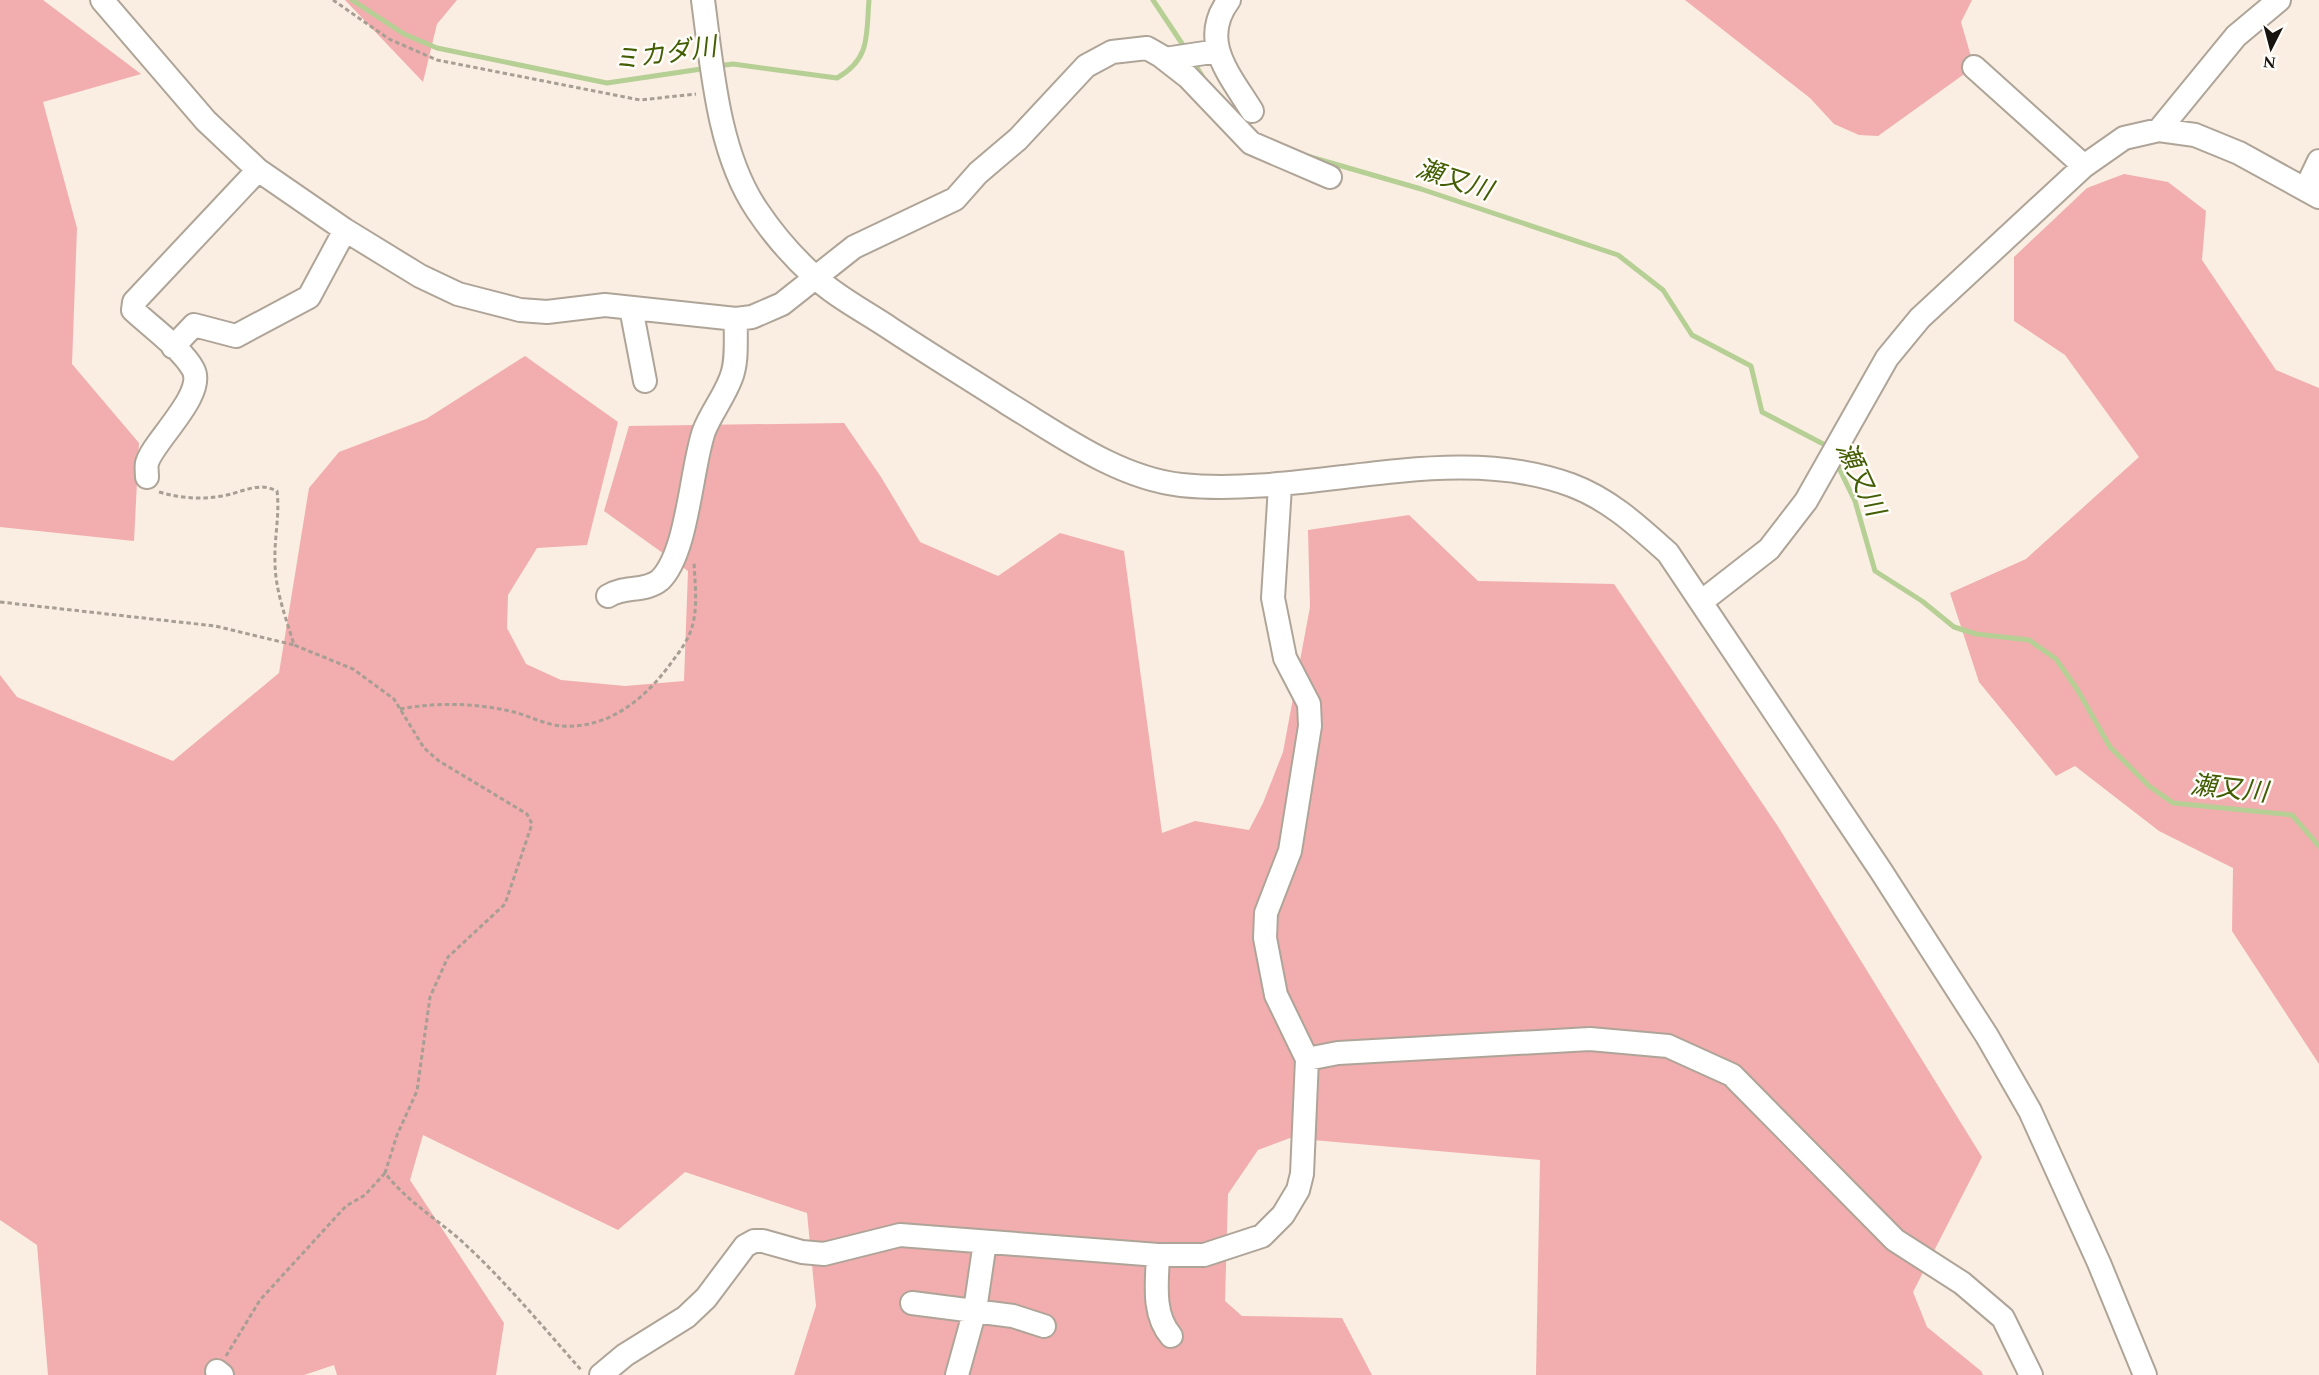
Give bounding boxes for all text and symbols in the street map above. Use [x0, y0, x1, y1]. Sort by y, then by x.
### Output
north arrow [2241, 18, 2301, 78]
water label: ミカダ川 [611, 27, 722, 81]
text: N [2262, 49, 2277, 75]
water label: 瀬又川 [1411, 149, 1500, 212]
water label: 瀬又川 [1825, 435, 1896, 526]
water label: 瀬又川 [2188, 765, 2273, 813]

